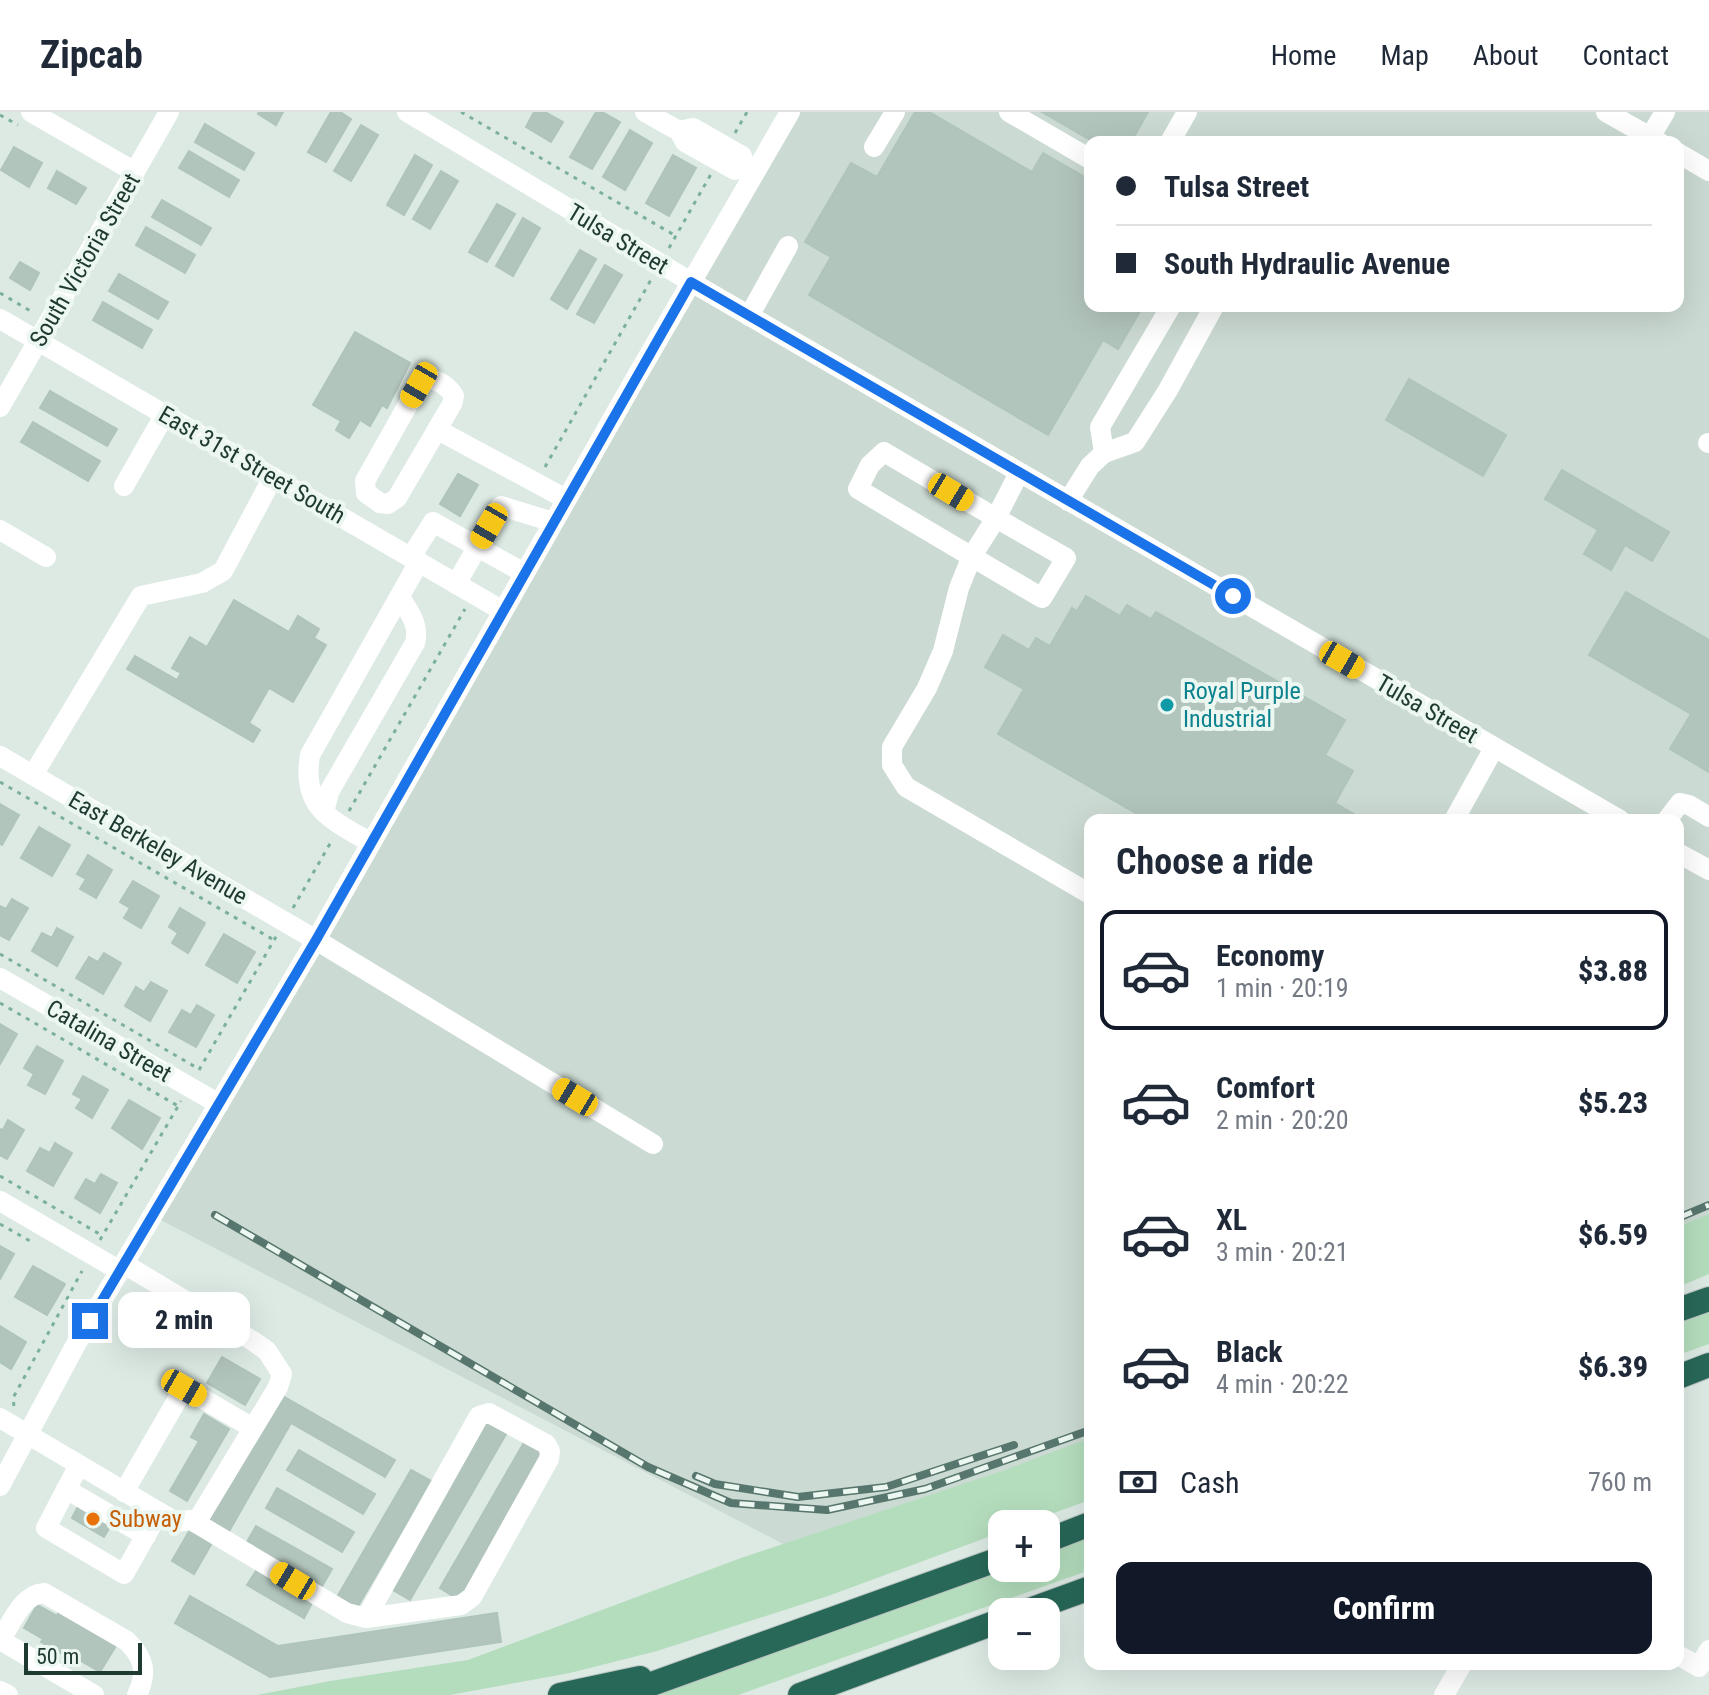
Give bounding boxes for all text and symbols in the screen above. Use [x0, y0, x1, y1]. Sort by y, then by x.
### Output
text: Zipcab [40, 33, 143, 77]
text: Home [1271, 39, 1336, 72]
text: Map [1380, 39, 1429, 72]
text: About [1473, 39, 1539, 72]
text: Contact [1583, 39, 1669, 72]
street label: South Victoria Street [24, 168, 146, 352]
text: Tulsa Street [1164, 169, 1309, 204]
street label: Tulsa Street [562, 198, 674, 280]
text: South Hydraulic Avenue [1164, 246, 1450, 281]
car [397, 358, 441, 412]
street label: East 31st Street South [154, 400, 350, 530]
car [924, 469, 978, 515]
car [467, 499, 511, 553]
route start [1215, 578, 1251, 614]
car [1315, 638, 1369, 682]
street label: Tulsa Street [1371, 669, 1483, 749]
place label: Royal Purple Industrial [1183, 677, 1301, 733]
marker: Royal Purple Industrial [1158, 696, 1176, 714]
street label: East Berkeley Avenue [64, 785, 252, 911]
text: Choose a ride [1116, 841, 1313, 883]
icon: car [1120, 934, 1192, 1006]
text: Economy [1216, 938, 1324, 973]
text: $3.88 [1578, 953, 1648, 988]
text: 1 min · 20:19 [1216, 973, 1349, 1003]
street label: Catalina Street [42, 994, 176, 1088]
icon: car [1120, 1066, 1192, 1138]
text: Comfort [1216, 1070, 1315, 1105]
car [548, 1074, 602, 1120]
text: $5.23 [1578, 1085, 1648, 1120]
text: 2 min · 20:20 [1216, 1105, 1349, 1135]
icon: car [1120, 1198, 1192, 1270]
text: XL [1216, 1202, 1247, 1237]
text: $6.59 [1578, 1217, 1648, 1252]
text: 3 min · 20:21 [1216, 1237, 1349, 1267]
callout: 2 min [118, 1293, 250, 1349]
route end [72, 1303, 108, 1339]
text: 2 min [155, 1305, 213, 1335]
icon: car [1120, 1330, 1192, 1402]
text: Black [1216, 1334, 1283, 1369]
text: $6.39 [1578, 1349, 1648, 1384]
car [157, 1366, 211, 1410]
text: 4 min · 20:22 [1216, 1369, 1349, 1399]
icon: cash [1116, 1460, 1160, 1504]
text: Cash [1180, 1465, 1240, 1500]
text: 760 m [1588, 1467, 1652, 1497]
place label: Subway [109, 1505, 182, 1533]
marker: Subway [84, 1510, 102, 1528]
map controls [988, 1510, 1060, 1670]
button: + [988, 1510, 1060, 1582]
car [266, 1558, 320, 1604]
button: Confirm [1116, 1562, 1652, 1654]
button: − [988, 1598, 1060, 1670]
scale bar [24, 1639, 142, 1675]
text: 50 m [36, 1644, 79, 1669]

